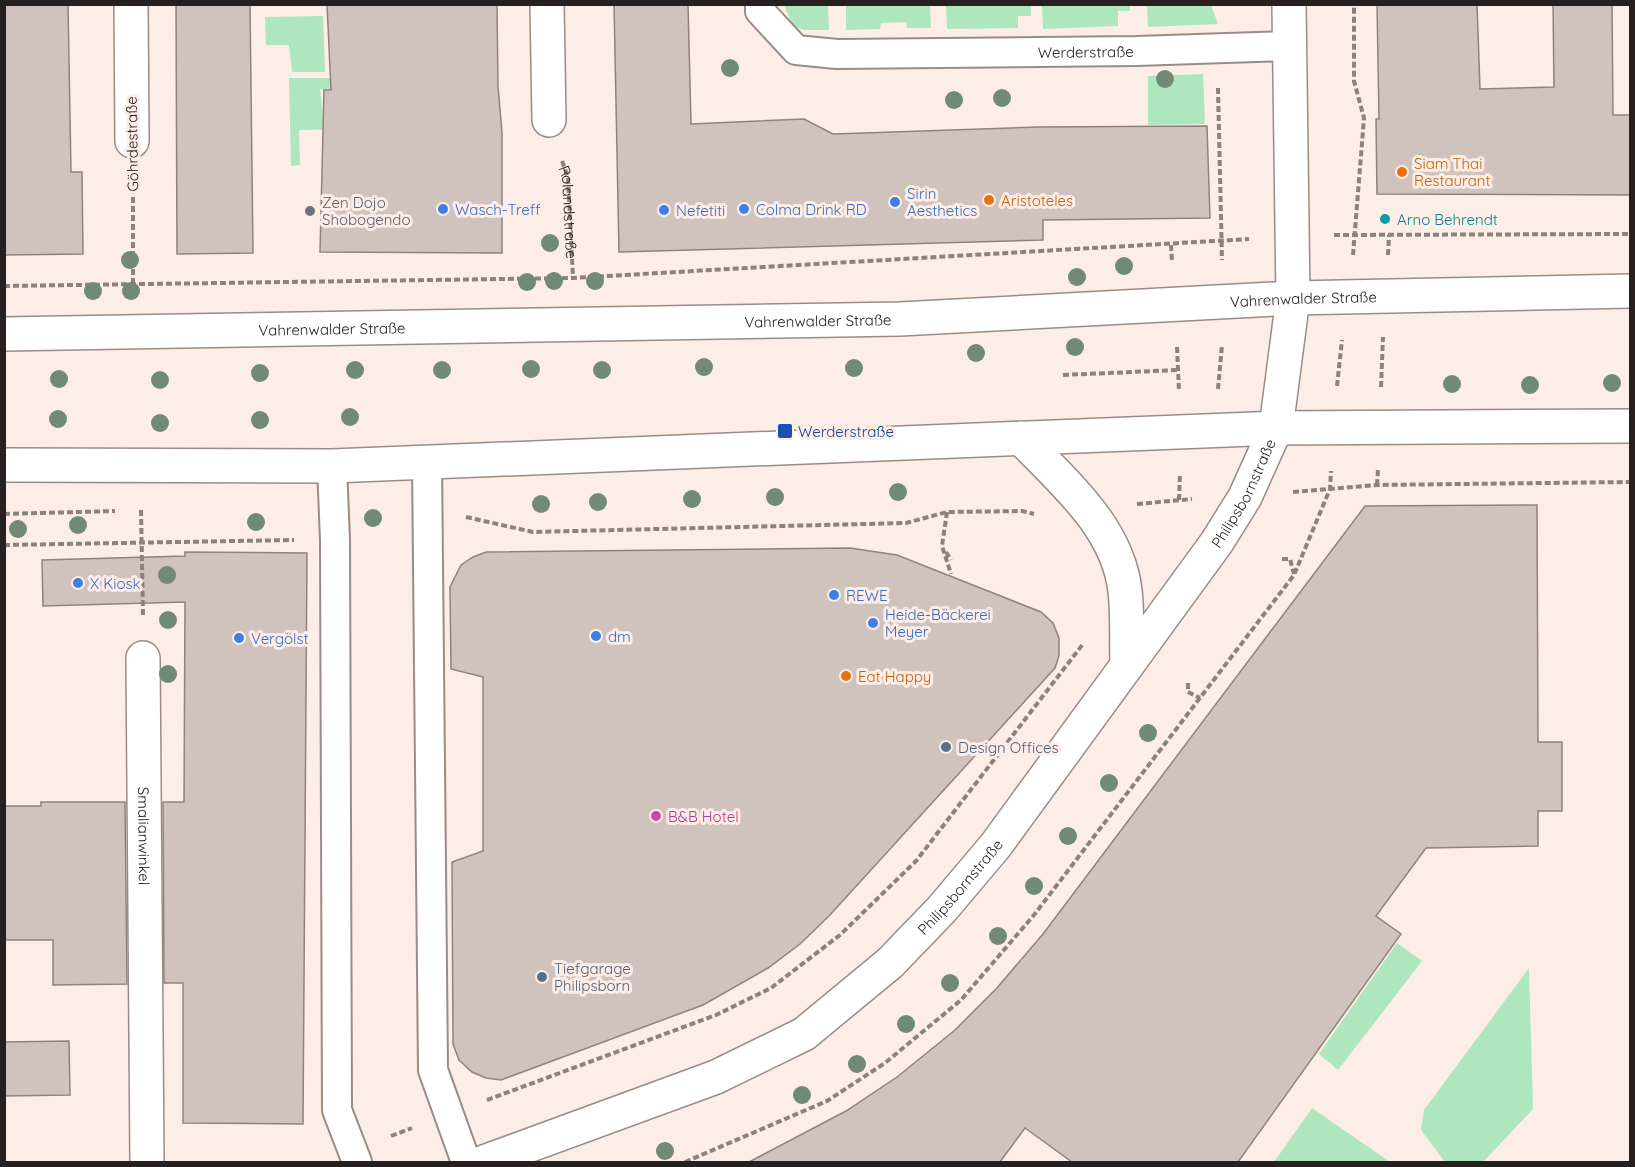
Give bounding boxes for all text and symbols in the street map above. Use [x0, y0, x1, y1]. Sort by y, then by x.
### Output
street label: Werderstraße [1038, 42, 1134, 61]
street label: Göhrdestraße [122, 96, 142, 192]
place label: Siam Thai Restaurant [1414, 154, 1491, 190]
street label: Rolandstraße [555, 162, 582, 259]
marker: Siam Thai Restaurant [1395, 165, 1409, 179]
place label: Sirin Aesthetics [907, 184, 977, 220]
place label: Aristoteles [1001, 191, 1073, 210]
place label: Zen Dojo Shobogendo [322, 193, 411, 229]
marker: Aristoteles [982, 193, 996, 207]
marker: Sirin Aesthetics [888, 195, 902, 209]
place label: Wasch-Treff [455, 200, 541, 219]
place label: Colma Drink RD [756, 200, 867, 219]
place label: Nefetiti [676, 201, 725, 220]
marker: Wasch-Treff [436, 202, 450, 216]
marker: Colma Drink RD [737, 202, 751, 216]
marker: Nefetiti [657, 203, 671, 217]
marker: Zen Dojo Shobogendo [303, 204, 317, 218]
place label: Arno Behrendt [1397, 210, 1498, 229]
marker: Arno Behrendt [1378, 212, 1392, 226]
street label: Vahrenwalder Straße [1229, 287, 1377, 311]
street label: Vahrenwalder Straße [744, 310, 892, 331]
street label: Vahrenwalder Straße [258, 318, 406, 339]
marker: Werderstraße [776, 422, 794, 440]
place label: Werderstraße [798, 422, 894, 441]
street label: Philipsbornstraße [1207, 436, 1279, 551]
place label: X Kiosk [90, 574, 141, 593]
marker: X Kiosk [71, 576, 85, 590]
place label: REWE [846, 586, 888, 605]
marker: REWE [827, 588, 841, 602]
place label: Heide-Bäckerei Meyer [885, 605, 991, 641]
marker: Heide-Bäckerei Meyer [866, 616, 880, 630]
place label: dm [608, 627, 631, 646]
place label: Vergölst [251, 629, 309, 648]
marker: dm [589, 629, 603, 643]
marker: Vergölst [232, 631, 246, 645]
place label: Eat Happy [858, 667, 931, 686]
marker: Eat Happy [839, 669, 853, 683]
place label: Design Offices [958, 738, 1059, 757]
marker: Design Offices [939, 740, 953, 754]
street label: Smalianwinkel [135, 787, 154, 885]
place label: B&B Hotel [668, 807, 739, 826]
marker: B&B Hotel [649, 809, 663, 823]
street label: Philipsbornstraße [913, 835, 1007, 938]
place label: Tiefgarage Philipsborn [554, 959, 631, 995]
marker: Tiefgarage Philipsborn [535, 970, 549, 984]

